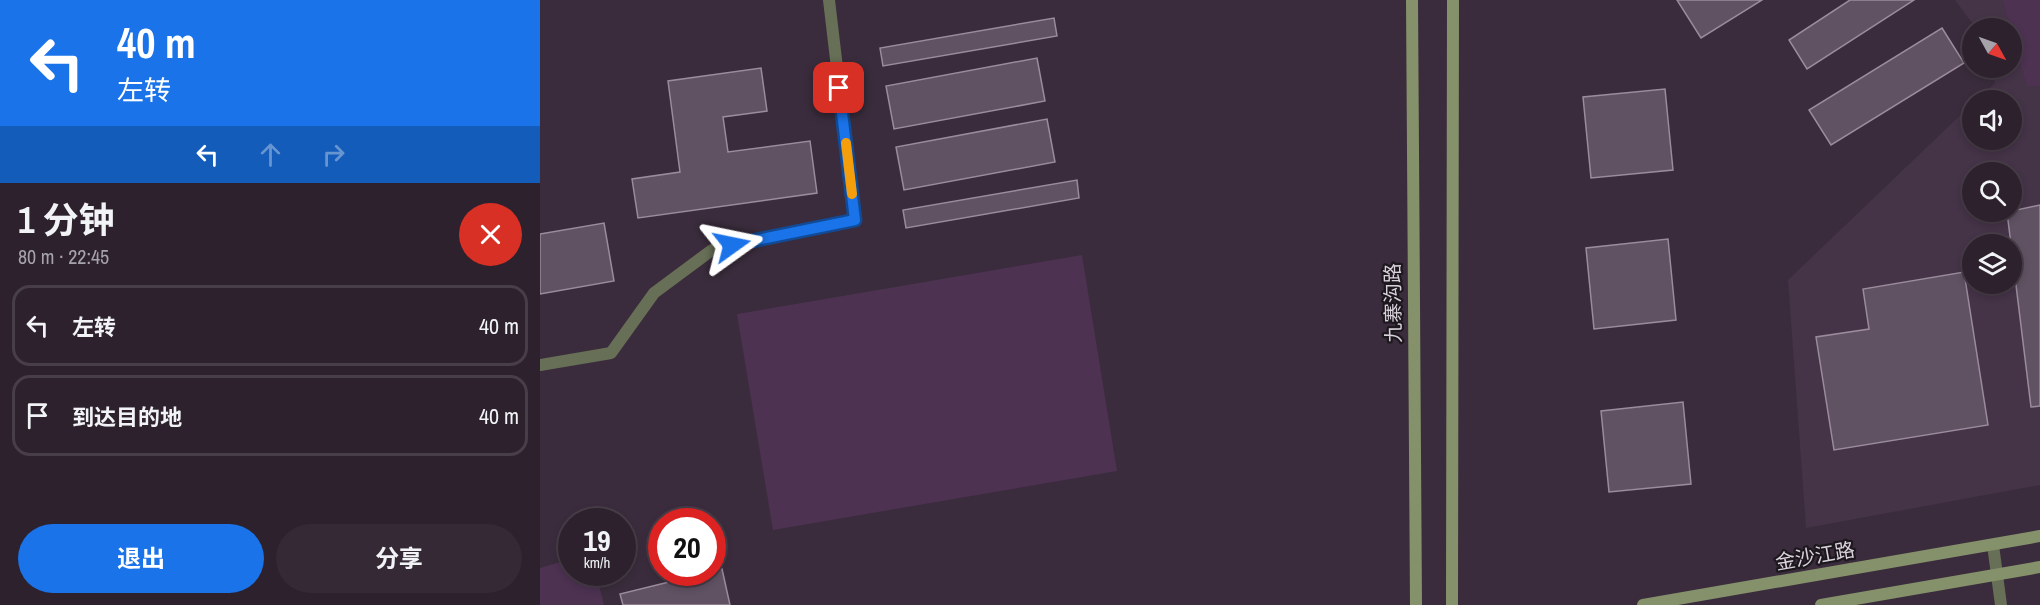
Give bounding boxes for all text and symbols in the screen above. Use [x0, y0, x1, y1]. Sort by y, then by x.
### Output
text: 40 m [117, 15, 196, 71]
north arrow [1962, 18, 2022, 78]
map controls [1962, 18, 2022, 294]
icon: left [18, 24, 96, 102]
pin [813, 62, 864, 113]
icon: arrive [822, 71, 855, 104]
text: 左转 [117, 72, 171, 108]
button: sound [1962, 90, 2022, 150]
icon: left [191, 138, 224, 171]
icon: ahead [254, 138, 287, 171]
icon: right [317, 138, 350, 171]
button: search [1962, 162, 2022, 222]
text: 1 分钟 [18, 196, 115, 244]
button: close [459, 203, 522, 266]
position arrow [700, 213, 764, 277]
button: layers [1962, 234, 2022, 294]
text: 80 m · 22:45 [18, 243, 109, 270]
street label: 九寨沟路 [1378, 263, 1407, 343]
icon: left [21, 309, 54, 342]
text: 40 m [479, 311, 519, 341]
text: 左转 [72, 312, 116, 342]
icon: arrive [21, 399, 54, 432]
text: 40 m [479, 401, 519, 431]
text: 到达目的地 [72, 402, 182, 432]
speed limit sign: 20 [648, 508, 726, 586]
text: 19 [583, 520, 611, 560]
button: 退出 [18, 524, 264, 593]
button: 分享 [276, 524, 522, 593]
street label: 金沙江路 [1773, 535, 1857, 576]
text: km/h [584, 552, 610, 573]

